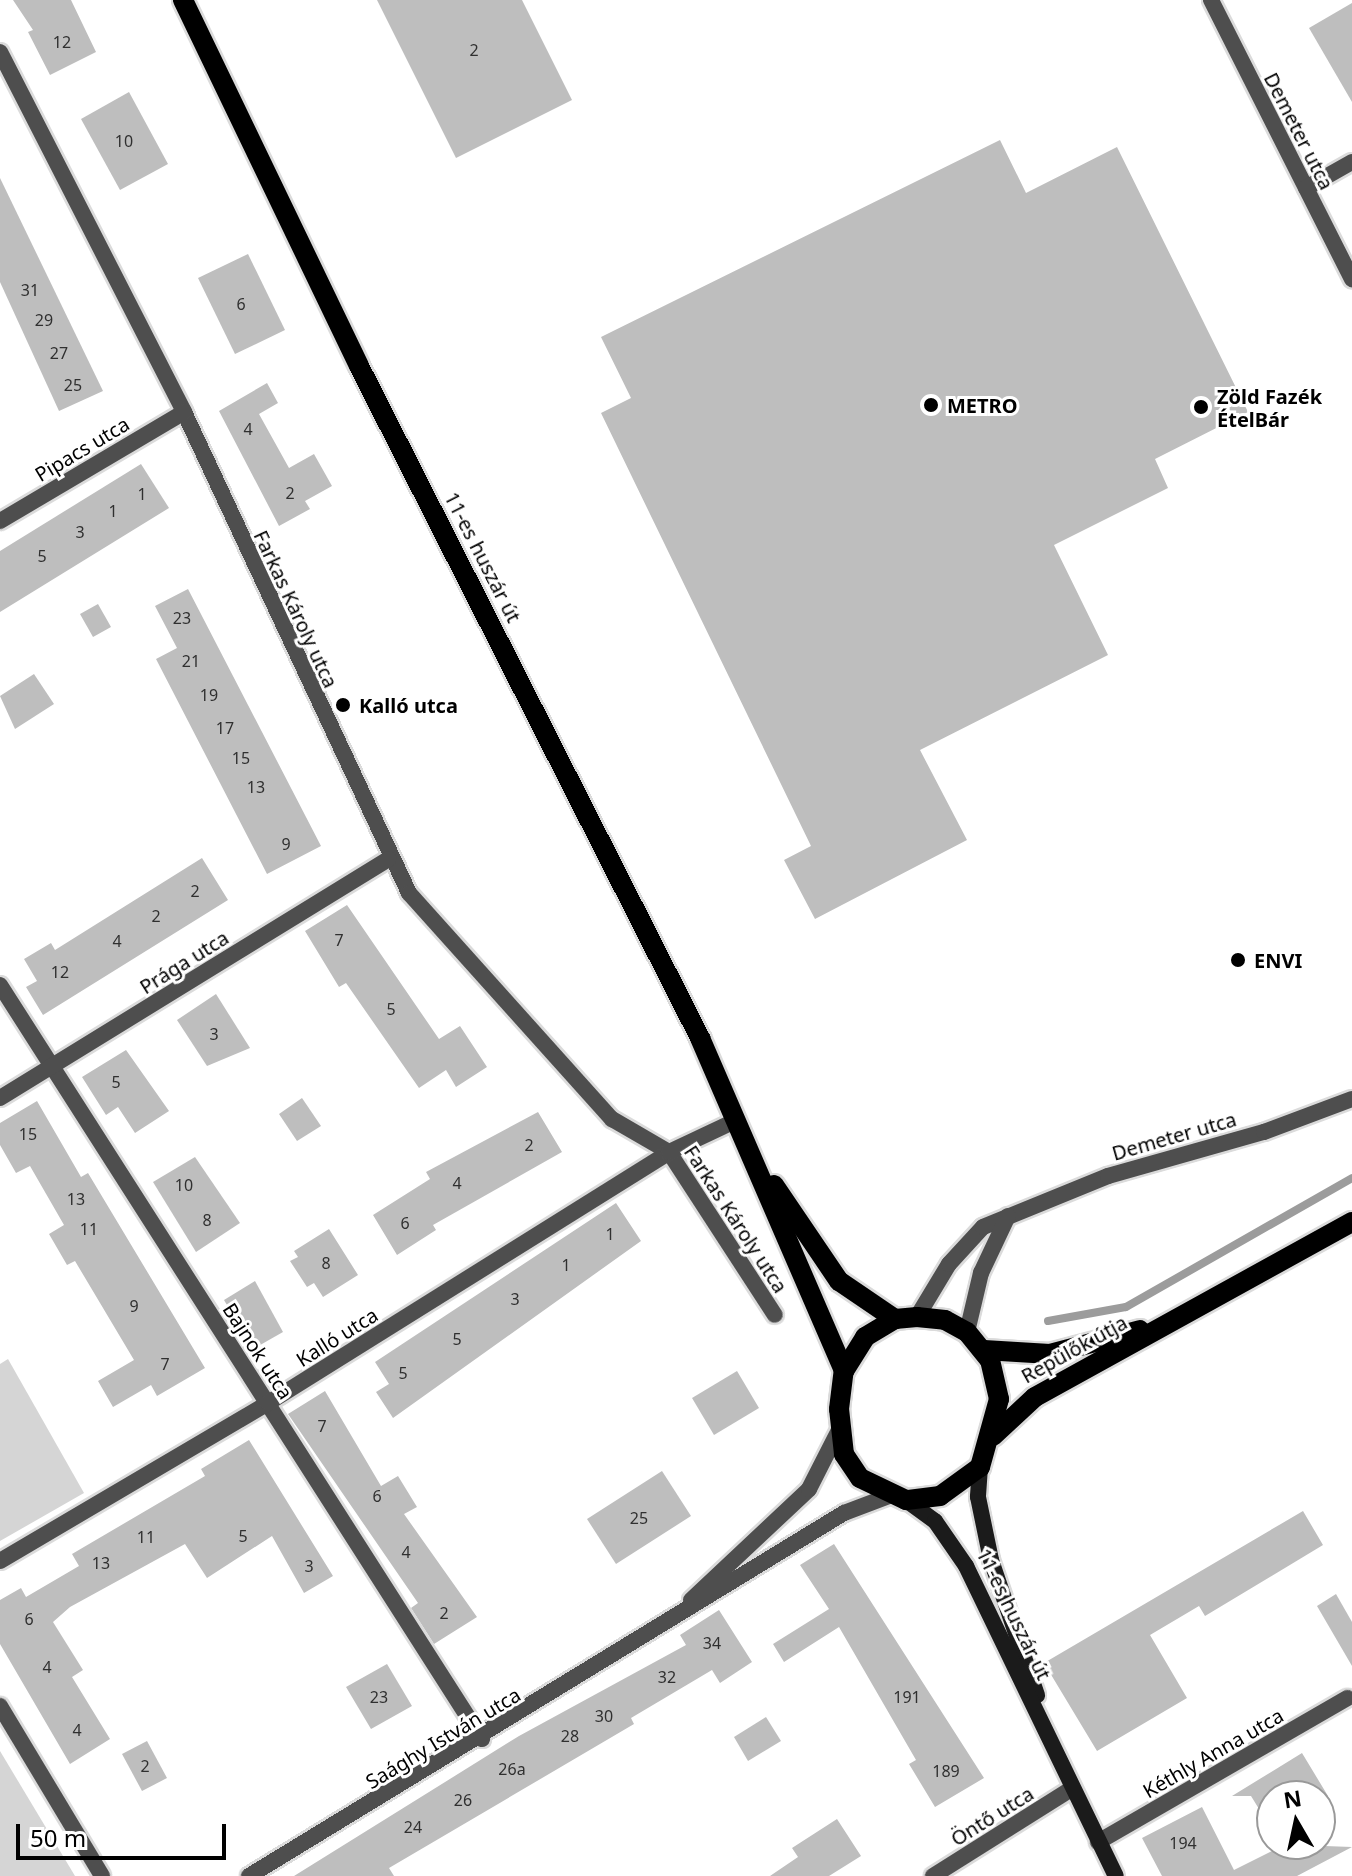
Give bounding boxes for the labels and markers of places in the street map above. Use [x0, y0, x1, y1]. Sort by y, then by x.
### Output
place label: Zöld Fazék ÉtelBár [1217, 384, 1322, 431]
place label: METRO [947, 393, 1018, 417]
marker: METRO [922, 396, 940, 414]
marker: Zöld Fazék ÉtelBár [1192, 398, 1210, 416]
place label: Kalló utca [359, 693, 458, 717]
marker: Kalló utca [334, 696, 352, 714]
place label: ENVI [1254, 948, 1302, 972]
marker: ENVI [1229, 951, 1247, 969]

